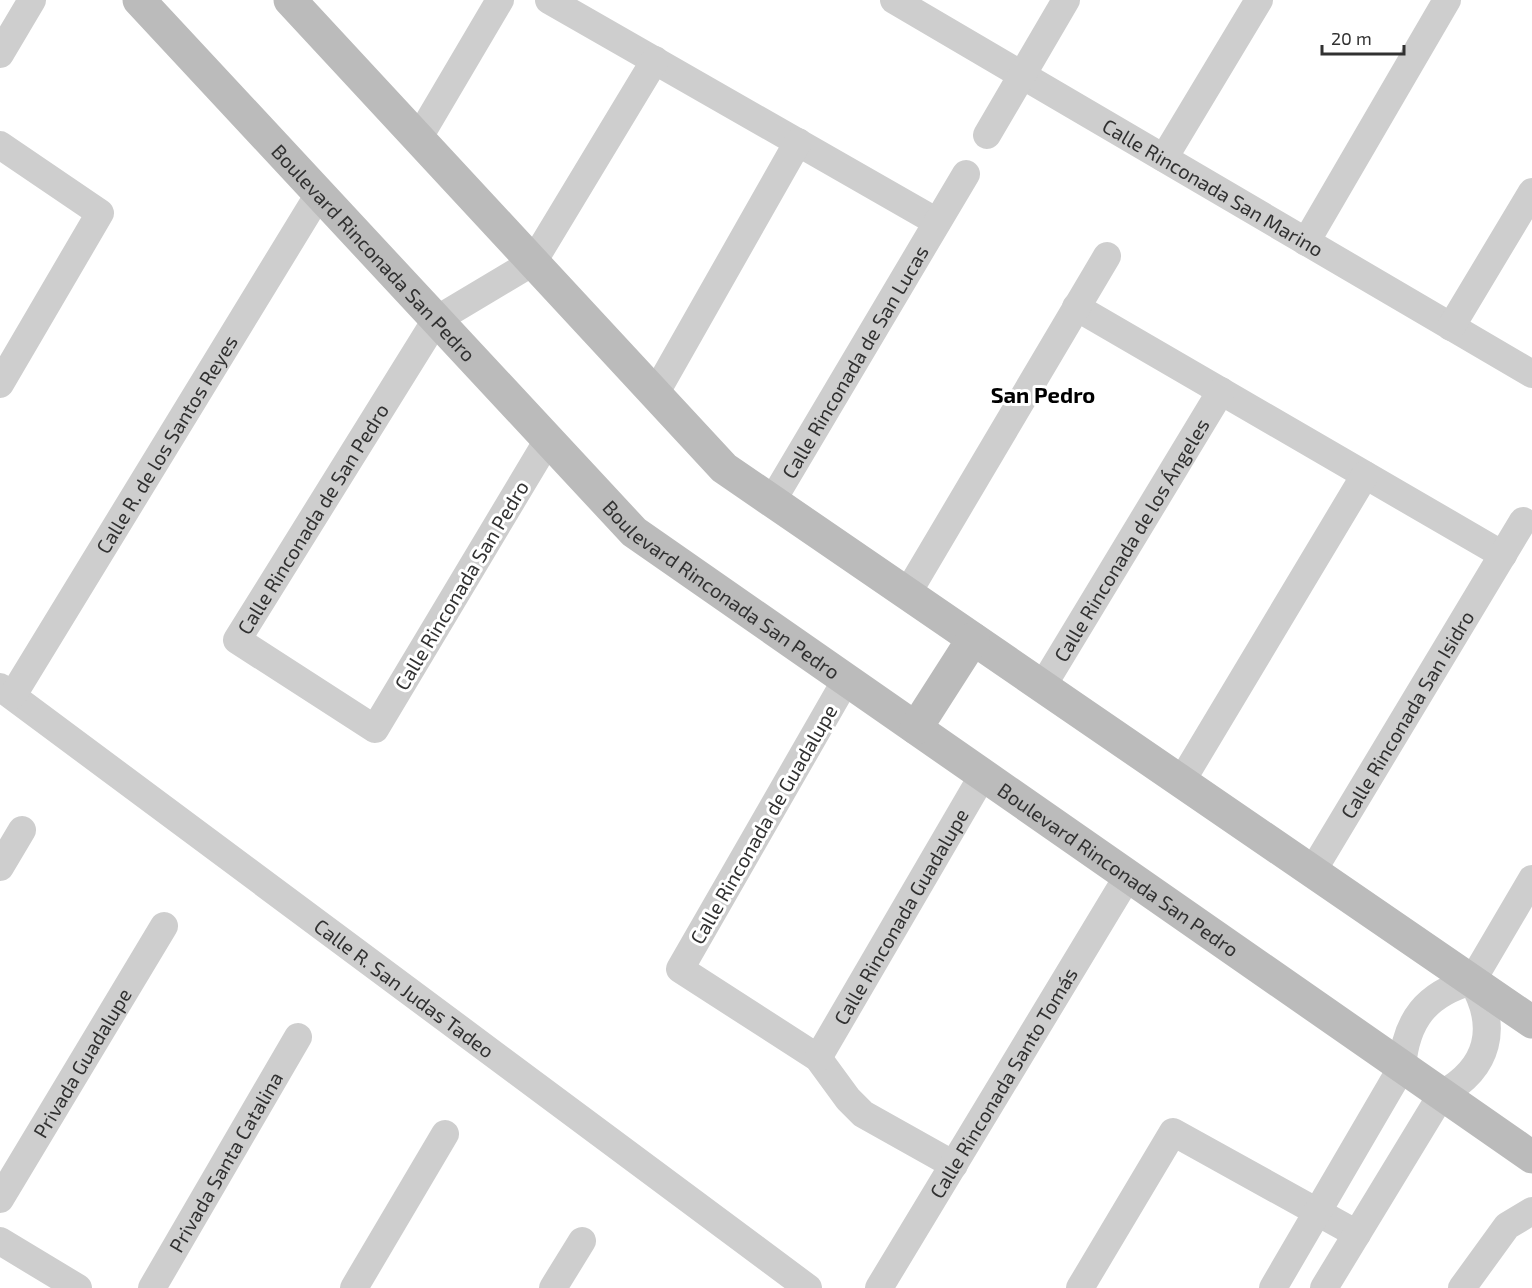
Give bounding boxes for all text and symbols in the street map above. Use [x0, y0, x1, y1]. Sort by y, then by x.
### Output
scale bar [1322, 18, 1404, 56]
text: 20 m [1331, 27, 1372, 49]
street label: Calle Rinconada San Marino [1098, 113, 1328, 261]
street label: Boulevard Rinconada San Pedro [267, 139, 481, 366]
street label: Calle Rinconada de San Lucas [776, 241, 933, 482]
street label: Calle R. de los Santos Reyes [90, 331, 242, 558]
district label: San Pedro [991, 381, 1095, 407]
street label: Calle Rinconada de San Pedro [232, 399, 393, 638]
street label: Calle Rinconada de los Ángeles [1048, 414, 1214, 666]
street label: Calle Rinconada San Pedro [389, 476, 533, 694]
street label: Boulevard Rinconada San Pedro [598, 495, 845, 684]
street label: Calle Rinconada San Isidro [1335, 606, 1478, 823]
street label: Calle Rinconada de Guadalupe [684, 700, 842, 948]
street label: Boulevard Rinconada San Pedro [994, 777, 1244, 961]
street label: Calle Rinconada Guadalupe [828, 804, 973, 1029]
street label: Calle R. San Judas Tadeo [310, 913, 499, 1062]
street label: Calle Rinconada Santo Tomás [924, 963, 1082, 1202]
street label: Privada Guadalupe [28, 984, 136, 1142]
street label: Privada Santa Catalina [164, 1067, 287, 1256]

